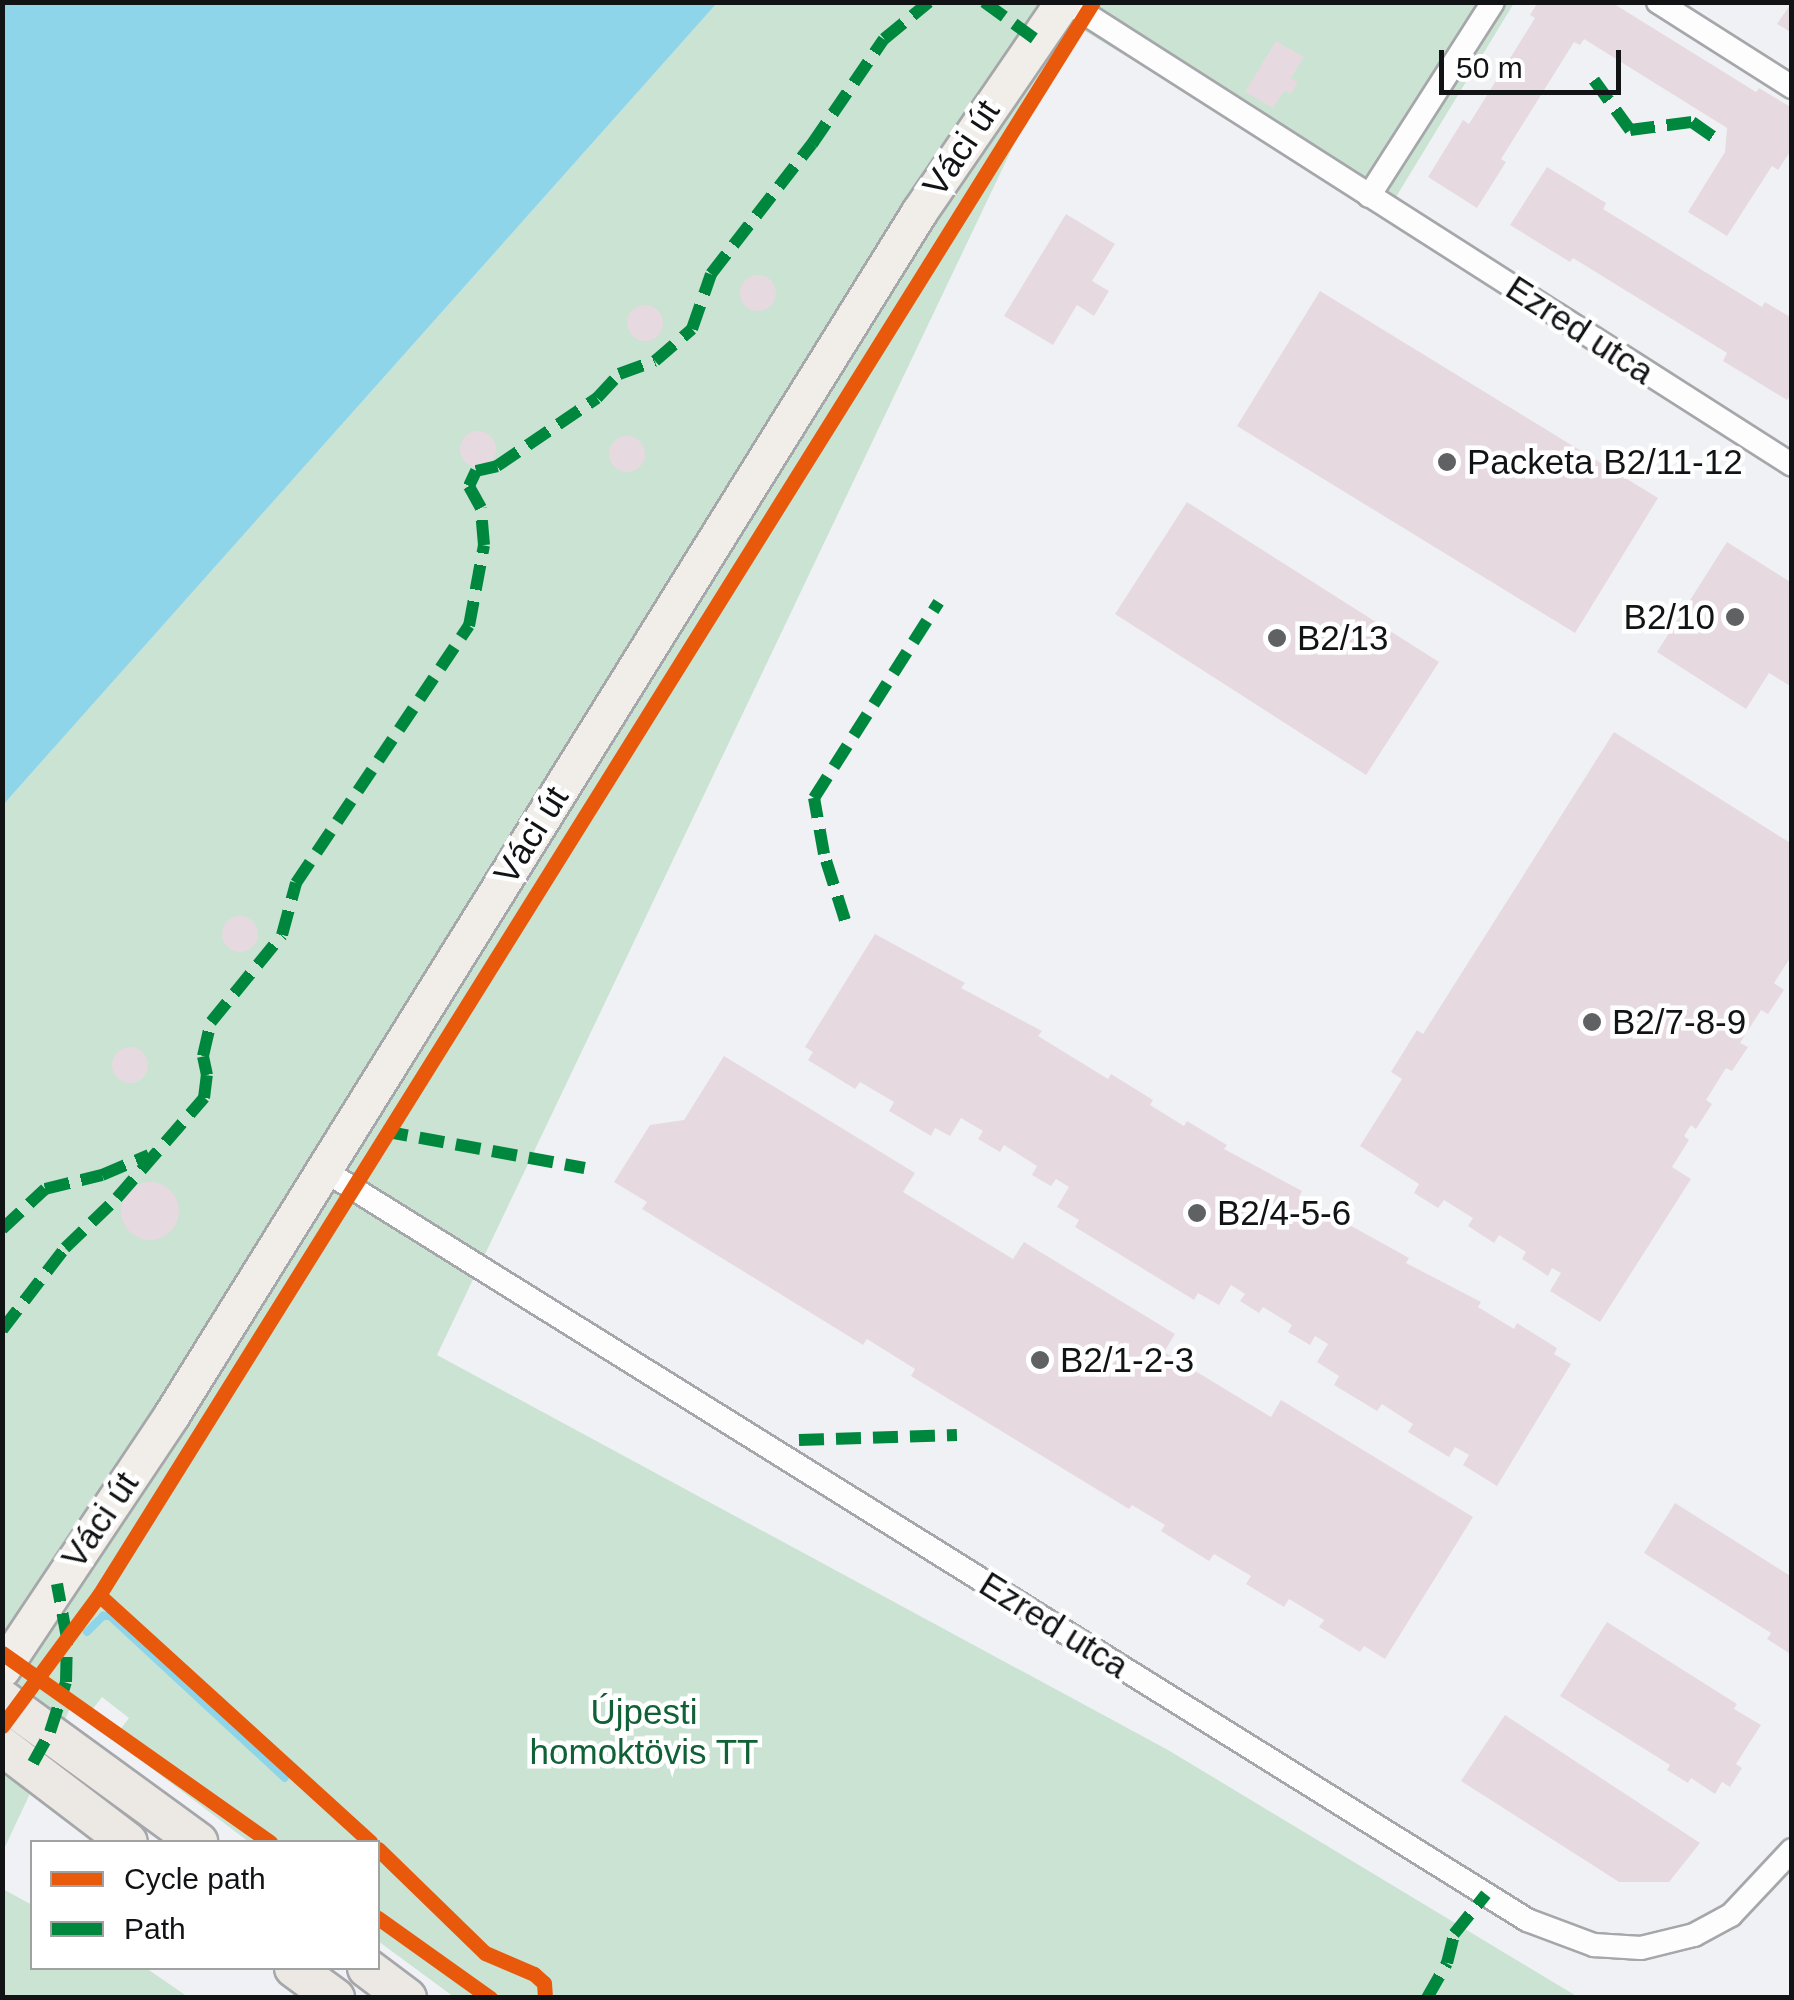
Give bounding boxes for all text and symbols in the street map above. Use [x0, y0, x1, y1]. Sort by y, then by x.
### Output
scale bar [1444, 30, 1626, 92]
text: 50 m [1456, 51, 1523, 84]
street label: Váci út [914, 92, 1008, 204]
street label: Ezred utca [1498, 267, 1662, 393]
place label: Packeta B2/11-12 [1467, 441, 1743, 483]
marker: Packeta B2/11-12 [1436, 451, 1458, 473]
place label: B2/10 [1624, 596, 1715, 638]
marker: B2/10 [1724, 606, 1746, 628]
place label: B2/13 [1297, 617, 1388, 659]
marker: B2/13 [1266, 627, 1288, 649]
street label: Váci út [485, 779, 577, 891]
place label: B2/7-8-9 [1612, 1001, 1746, 1043]
marker: B2/7-8-9 [1581, 1011, 1603, 1033]
place label: B2/4-5-6 [1217, 1192, 1351, 1234]
marker: B2/4-5-6 [1186, 1202, 1208, 1224]
place label: B2/1-2-3 [1060, 1339, 1194, 1381]
marker: B2/1-2-3 [1029, 1349, 1051, 1371]
street label: Váci út [53, 1464, 147, 1576]
street label: Ezred utca [972, 1563, 1136, 1687]
park label: Újpesti homoktövis TT [529, 1691, 759, 1773]
legend [30, 1840, 380, 1970]
text: Cycle path [124, 1862, 266, 1895]
text: Path [124, 1912, 186, 1945]

